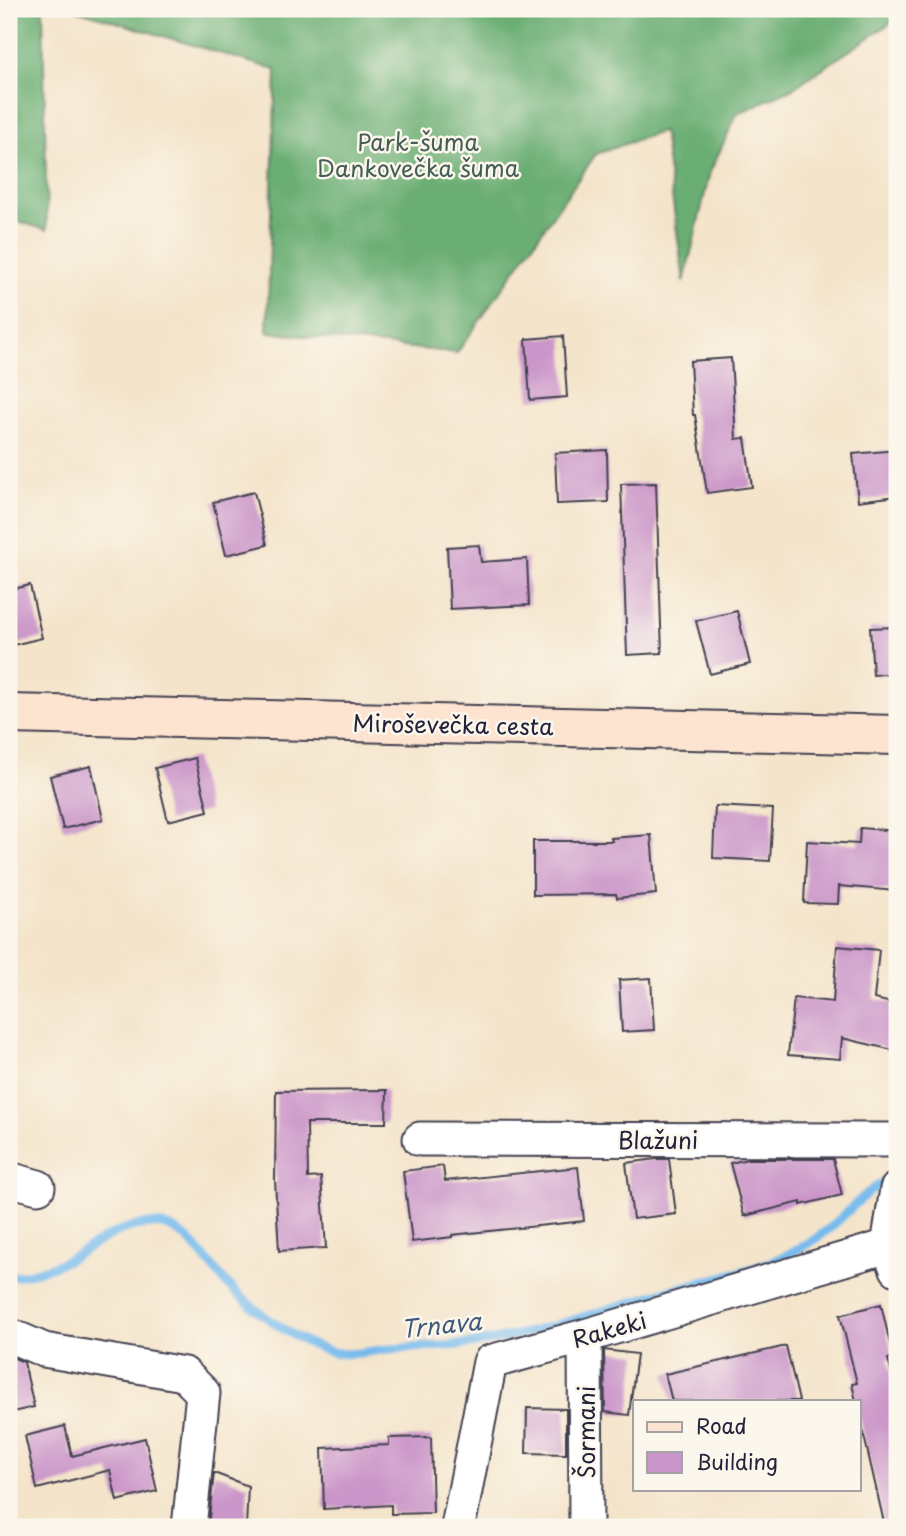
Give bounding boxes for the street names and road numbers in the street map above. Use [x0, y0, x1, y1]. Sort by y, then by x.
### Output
street label: Miroševečka cesta [352, 705, 554, 743]
street label: Blažuni [618, 1122, 698, 1157]
street label: Rakeki [568, 1302, 650, 1356]
street label: Šormani [568, 1386, 603, 1478]

